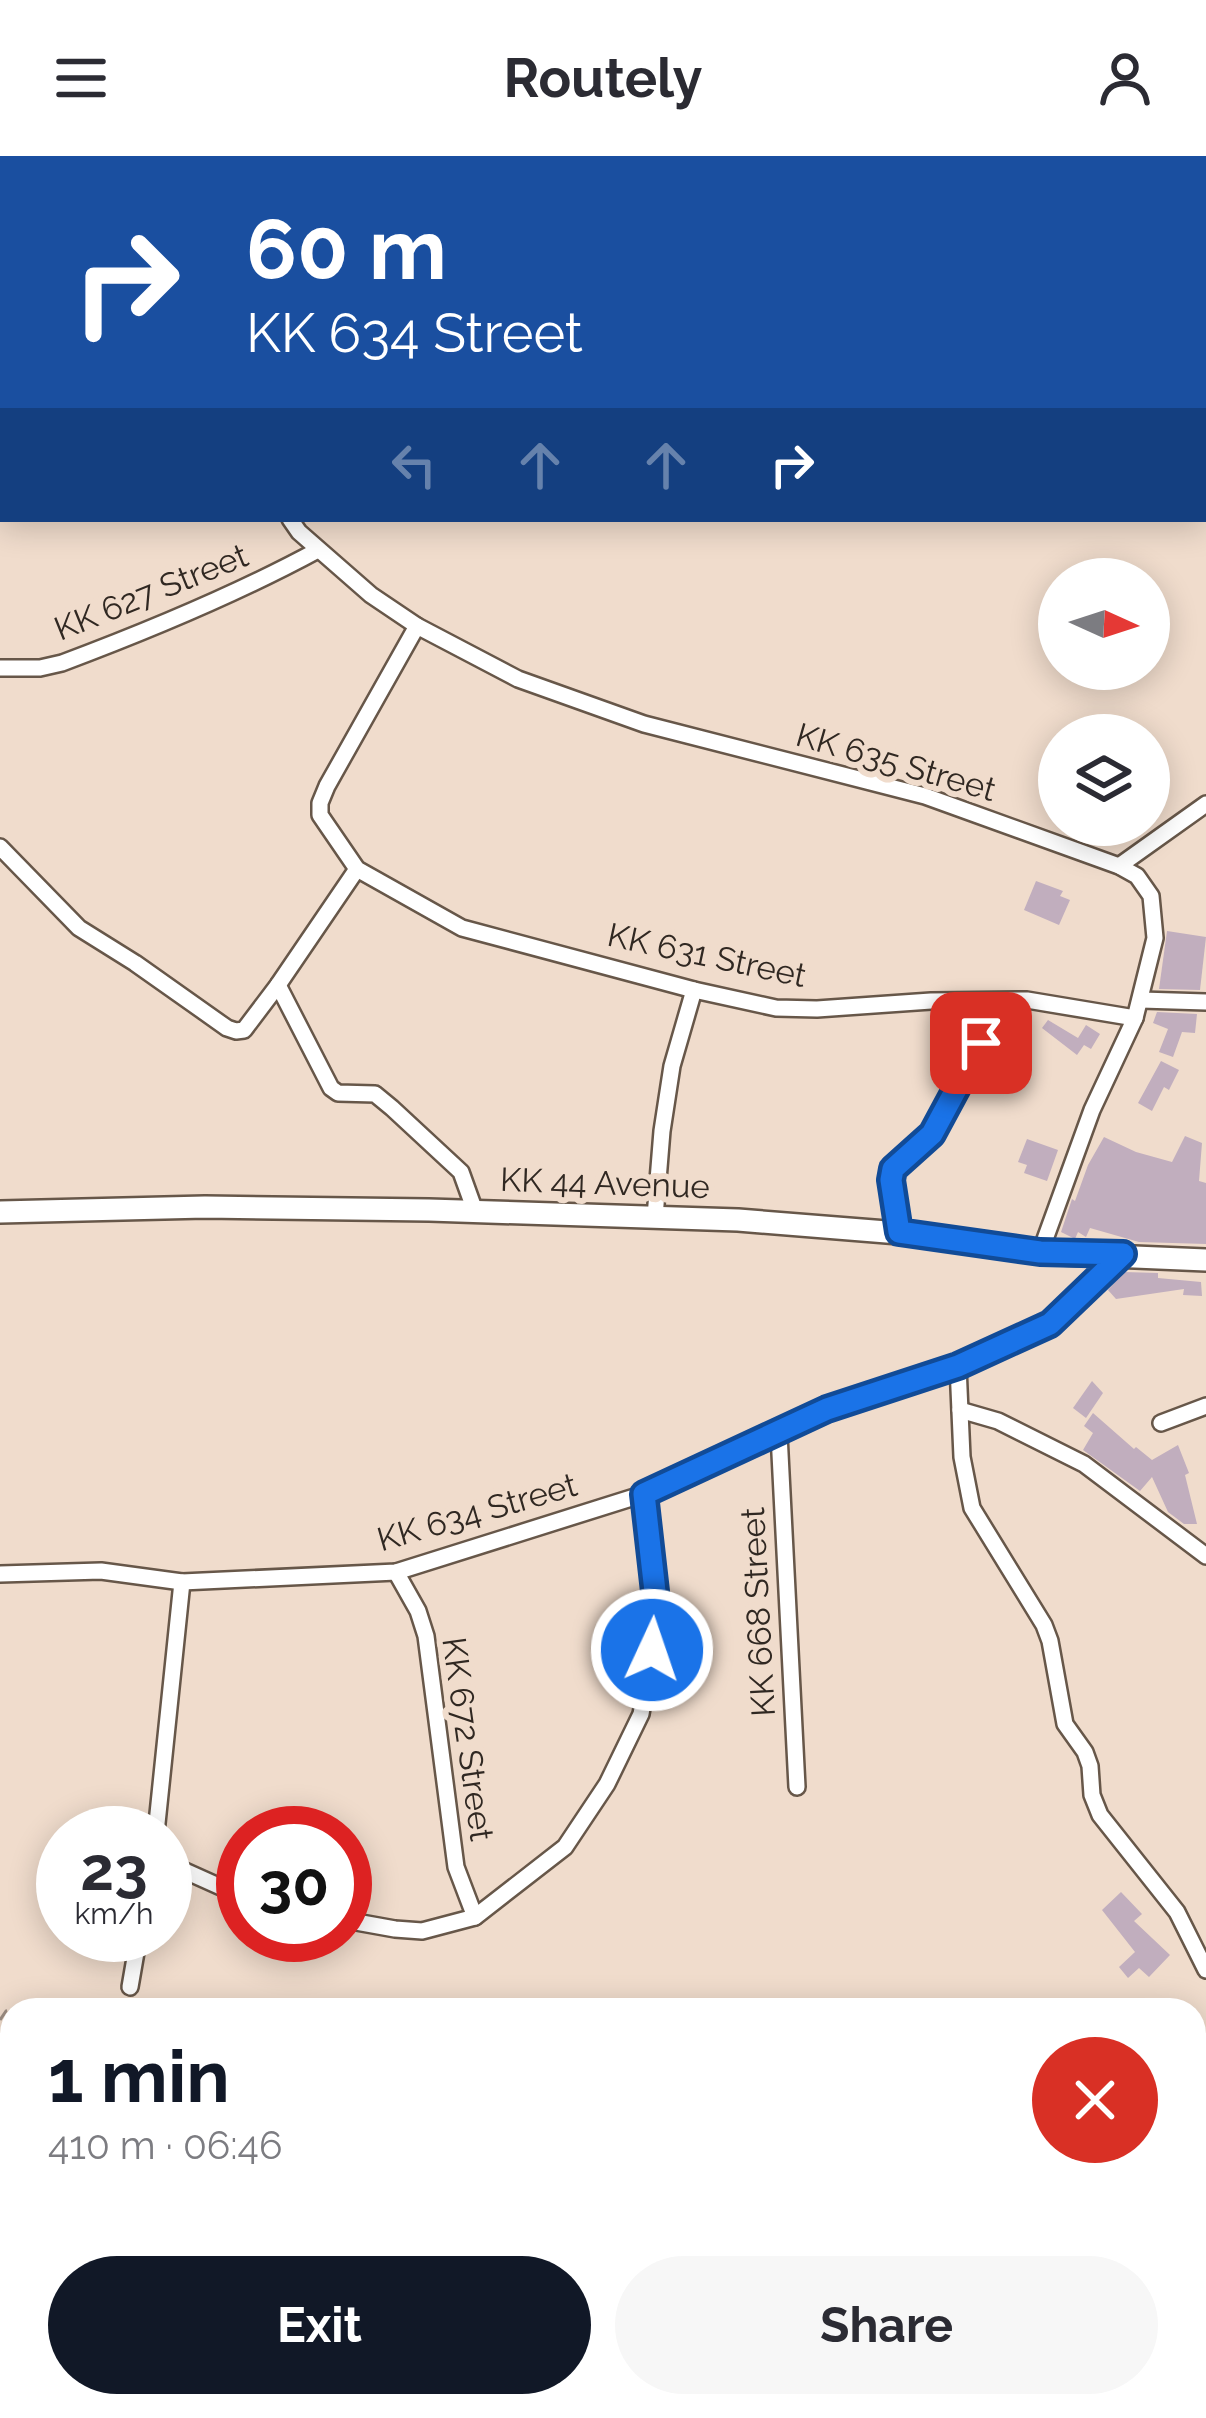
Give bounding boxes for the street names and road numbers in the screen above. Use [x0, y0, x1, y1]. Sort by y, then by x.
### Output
street label: KK 627 Street [49, 536, 253, 648]
street label: KK 635 Street [792, 715, 1000, 809]
street label: KK 631 Street [604, 915, 810, 995]
street label: KK 44 Avenue [500, 1160, 710, 1206]
street label: KK 634 Street [373, 1465, 581, 1559]
street label: KK 668 Street [733, 1506, 783, 1718]
street label: KK 672 Street [434, 1635, 502, 1843]

